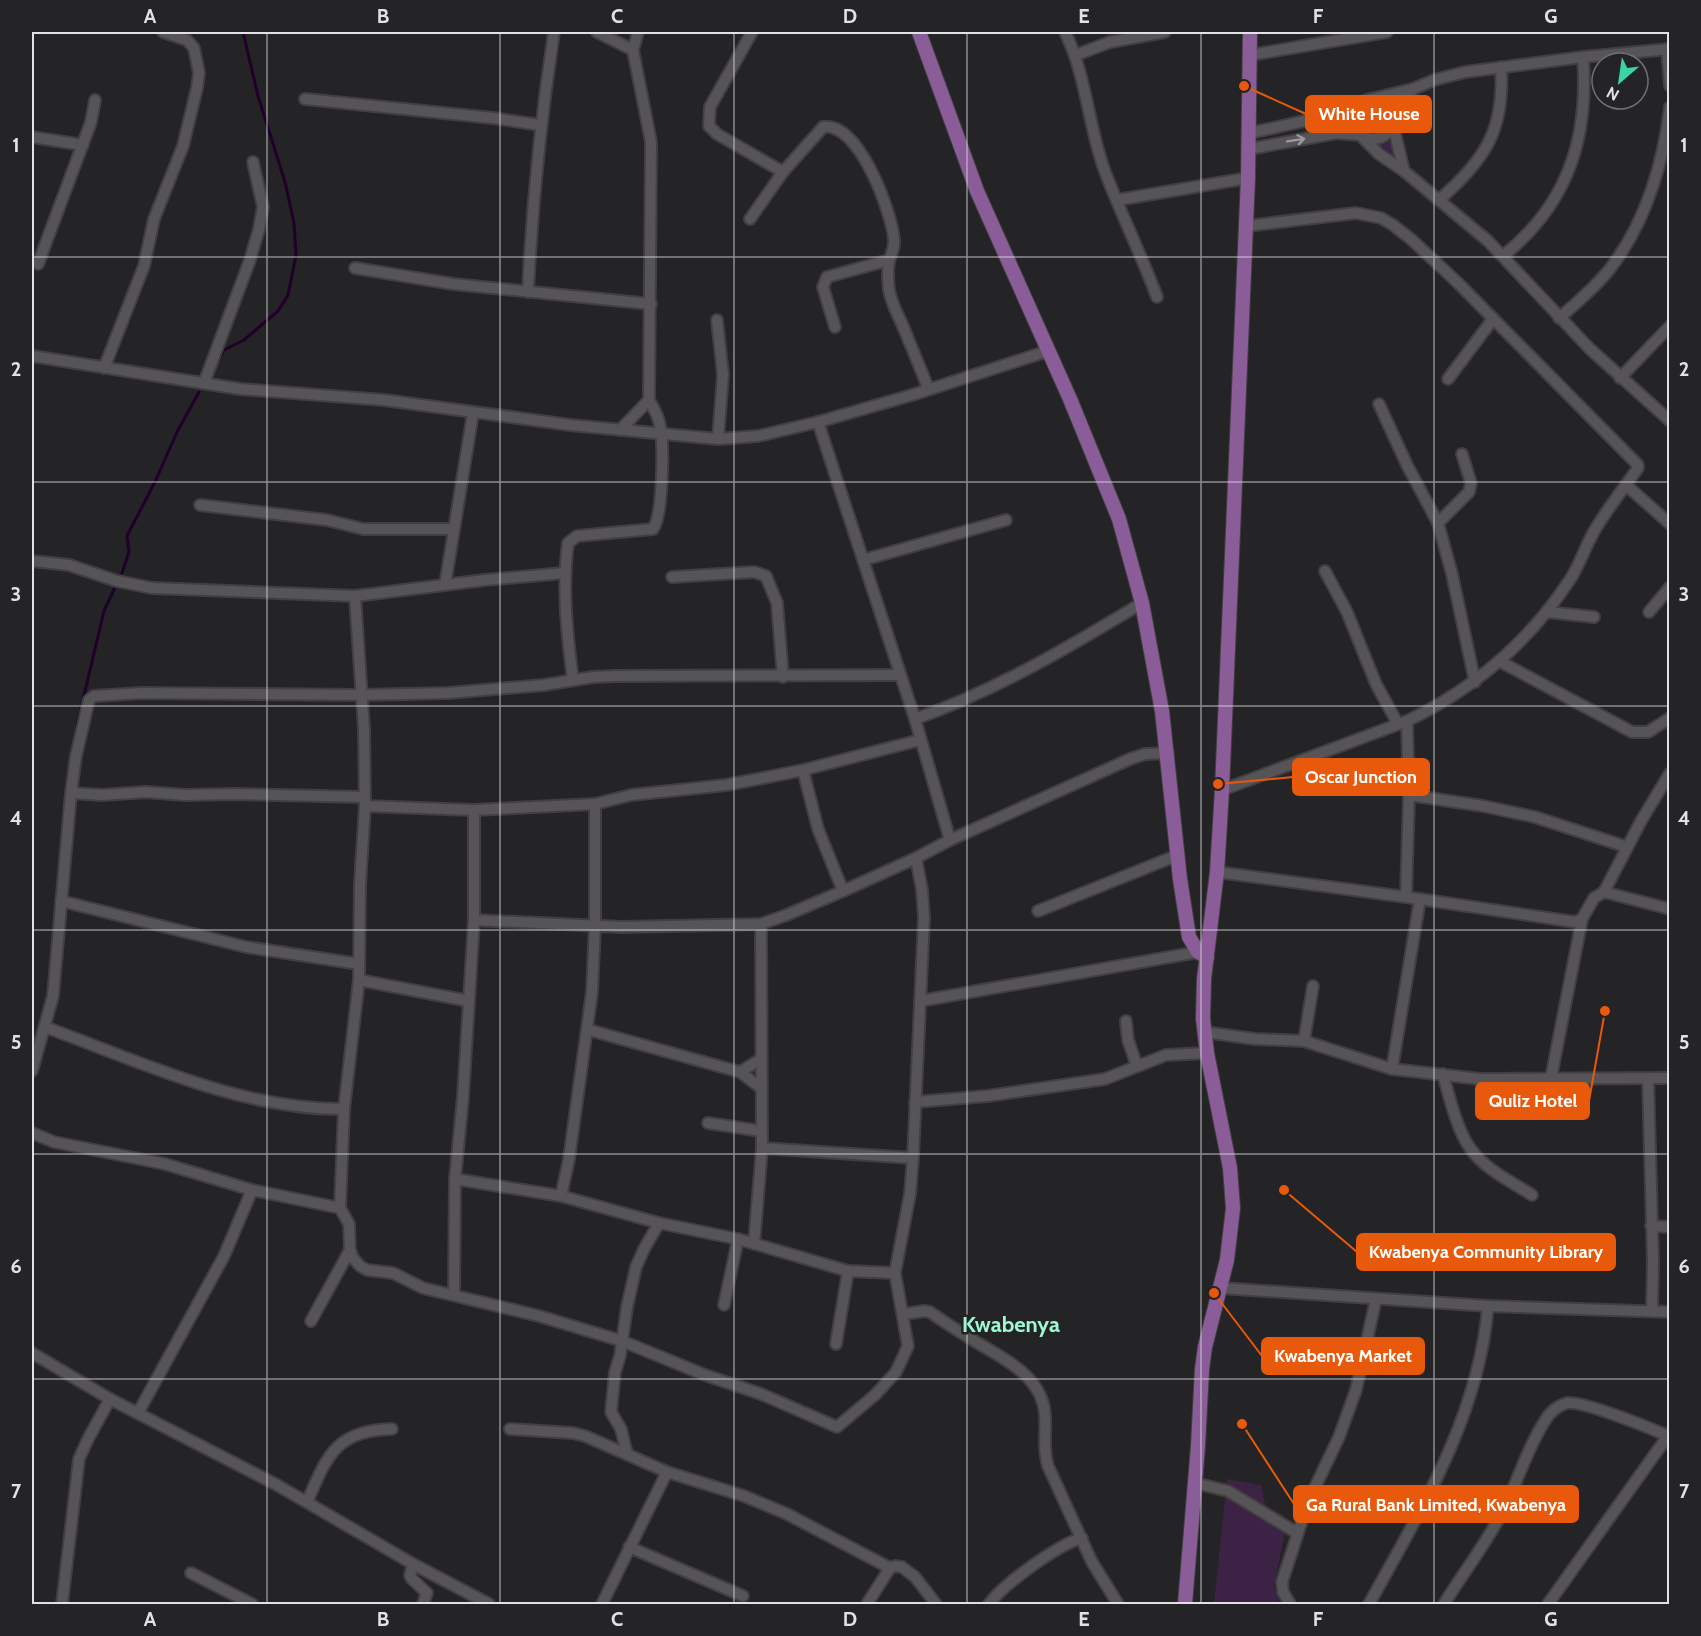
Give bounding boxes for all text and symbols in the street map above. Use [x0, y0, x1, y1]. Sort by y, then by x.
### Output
text: A [144, 4, 157, 28]
text: B [377, 4, 389, 28]
text: C [611, 4, 623, 28]
text: D [843, 4, 857, 28]
text: E [1078, 4, 1090, 28]
text: F [1313, 4, 1324, 28]
text: G [1544, 4, 1558, 28]
north arrow [1590, 51, 1650, 111]
text: N [1603, 83, 1623, 105]
callout: White House [1306, 96, 1431, 132]
text: White House [1318, 103, 1420, 125]
text: 1 [12, 133, 20, 157]
text: 1 [1680, 133, 1688, 157]
one-way arrow [1286, 134, 1305, 145]
text: 2 [11, 357, 21, 381]
text: 2 [1679, 357, 1689, 381]
text: 3 [11, 582, 21, 606]
text: 3 [1679, 582, 1689, 606]
callout: Oscar Junction [1293, 759, 1429, 795]
text: Oscar Junction [1305, 766, 1417, 788]
text: 4 [10, 806, 22, 830]
text: 4 [1678, 806, 1690, 830]
text: 5 [11, 1030, 21, 1054]
text: 5 [1679, 1030, 1689, 1054]
callout: Quliz Hotel [1476, 1083, 1589, 1119]
text: Quliz Hotel [1489, 1090, 1577, 1112]
callout: Kwabenya Community Library [1357, 1234, 1615, 1270]
text: Kwabenya Community Library [1369, 1241, 1604, 1263]
text: 6 [10, 1254, 22, 1278]
text: 6 [1678, 1254, 1690, 1278]
district label: Kwabenya [962, 1311, 1060, 1338]
callout: Kwabenya Market [1262, 1338, 1424, 1374]
text: Kwabenya Market [1274, 1345, 1412, 1367]
text: 7 [11, 1479, 22, 1503]
text: 7 [1679, 1479, 1690, 1503]
callout: Ga Rural Bank Limited, Kwabenya [1294, 1486, 1578, 1522]
text: Ga Rural Bank Limited, Kwabenya [1306, 1494, 1566, 1516]
text: A [144, 1607, 157, 1631]
text: B [377, 1607, 389, 1631]
text: C [611, 1607, 623, 1631]
text: D [843, 1607, 857, 1631]
text: E [1078, 1607, 1090, 1631]
text: F [1313, 1607, 1324, 1631]
text: G [1544, 1607, 1558, 1631]

